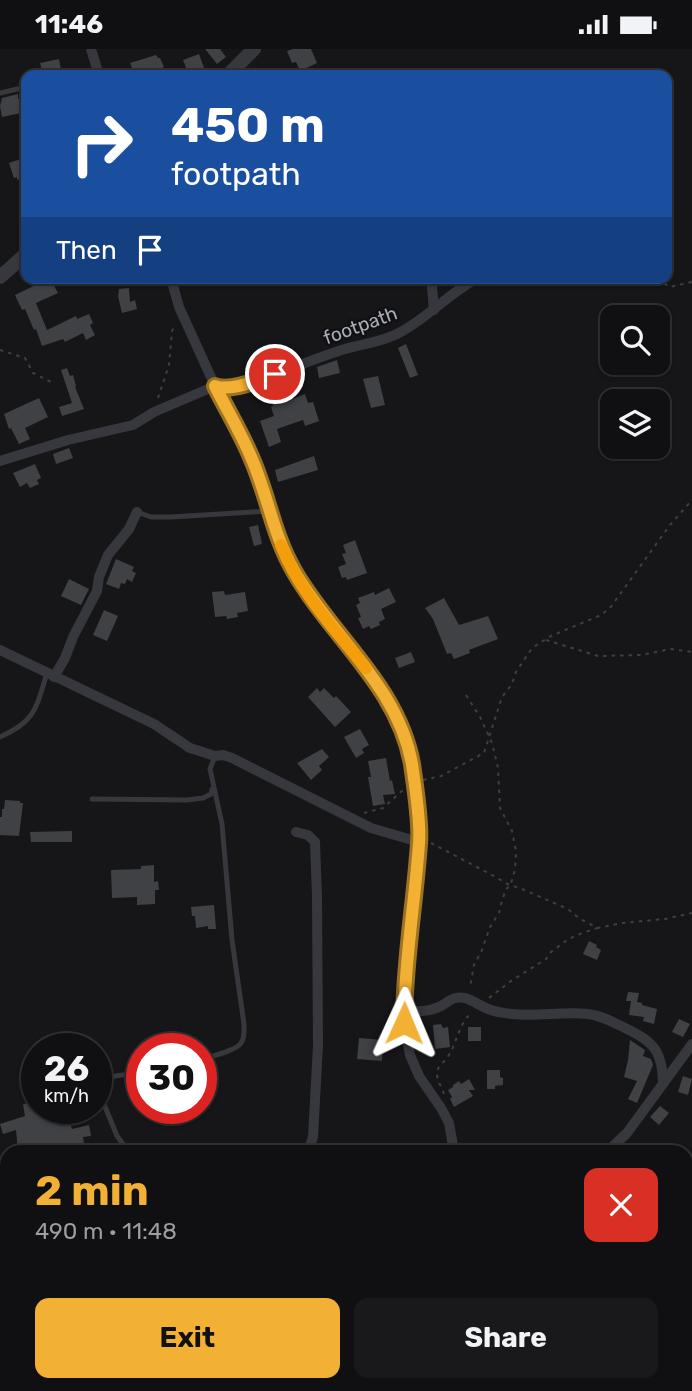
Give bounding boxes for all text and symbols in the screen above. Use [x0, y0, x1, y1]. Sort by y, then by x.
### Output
text: 11:46 [35, 9, 103, 40]
text: 450 m [171, 96, 325, 154]
icon: right [56, 98, 147, 189]
text: footpath [171, 155, 301, 193]
icon: arrive [131, 231, 169, 269]
text: Then [56, 235, 117, 266]
street label: footpath [320, 301, 400, 349]
map controls [600, 305, 670, 459]
button: search [600, 305, 670, 375]
pin [245, 344, 305, 404]
icon: arrive [256, 355, 294, 393]
button: layers [600, 389, 670, 459]
position arrow [367, 986, 441, 1060]
speed limit sign: 30 [126, 1033, 217, 1124]
text: 26 [44, 1048, 89, 1090]
text: km/h [44, 1085, 89, 1107]
text: 2 min [35, 1166, 149, 1216]
button: close [584, 1168, 658, 1242]
text: 490 m · 11:48 [35, 1217, 177, 1245]
button: Exit [35, 1298, 340, 1378]
button: Share [354, 1298, 658, 1378]

